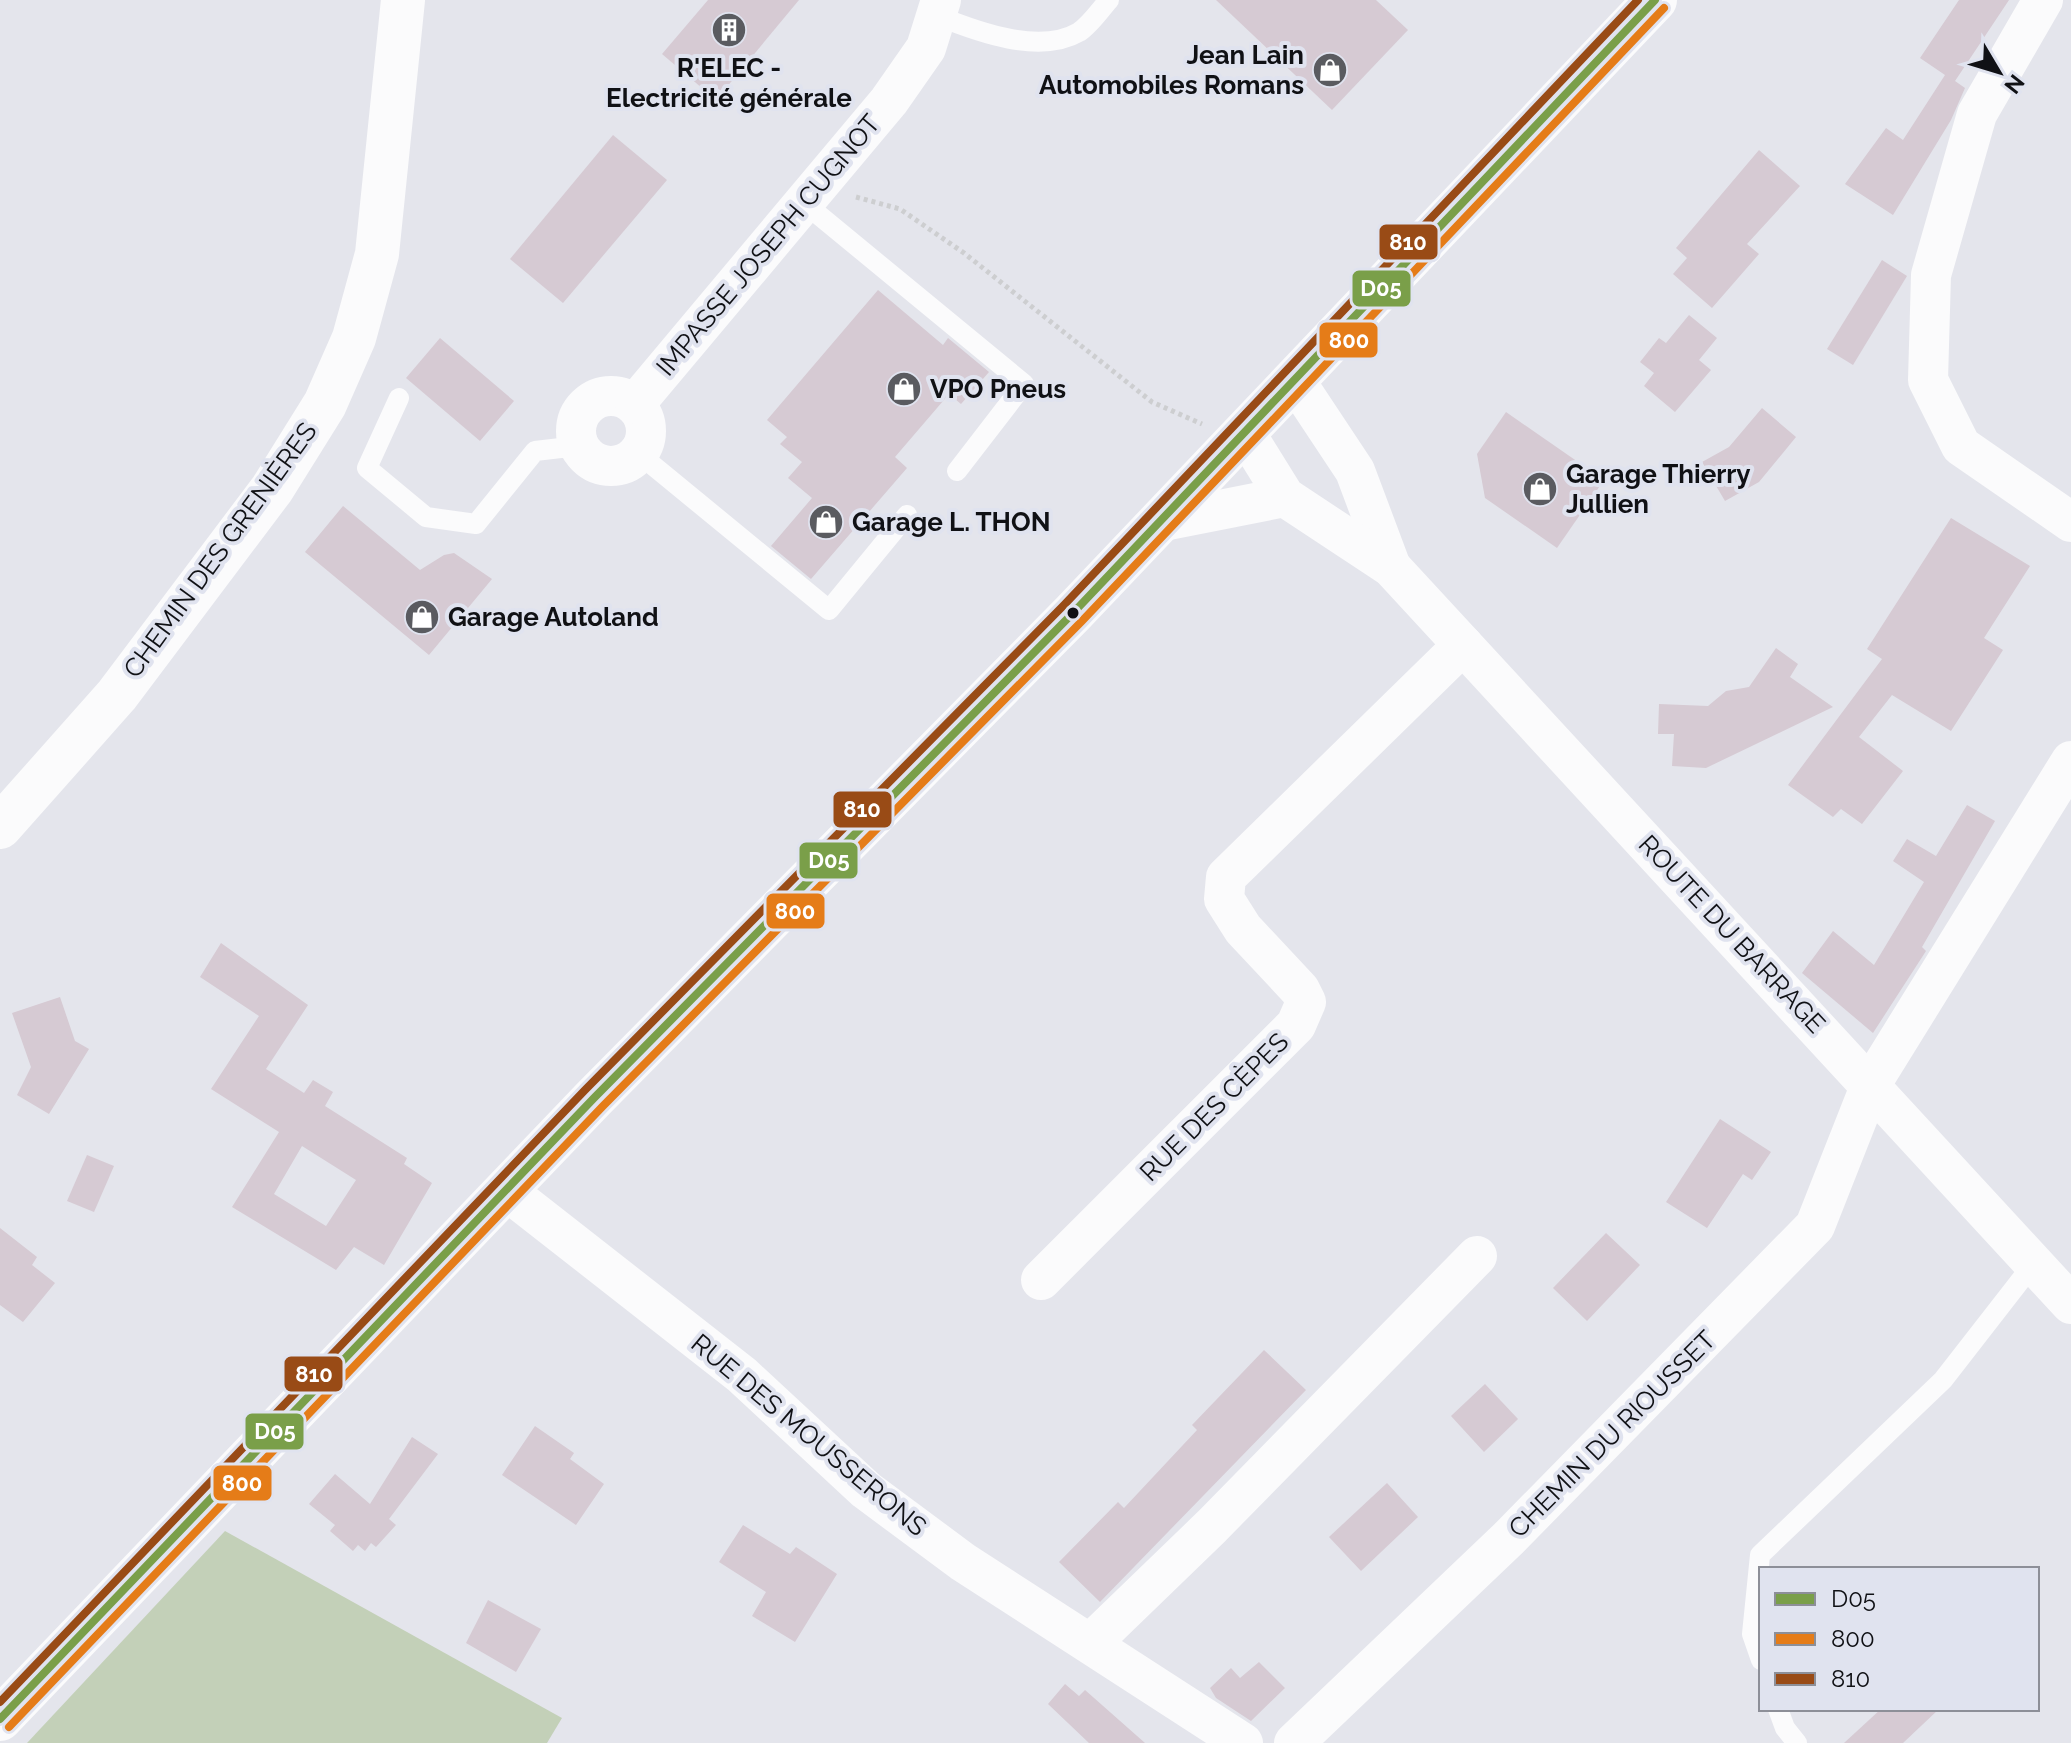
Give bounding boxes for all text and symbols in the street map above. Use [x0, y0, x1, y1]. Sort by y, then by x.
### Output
building icon: R'ELEC - Electricité générale [710, 11, 748, 49]
north arrow [1959, 32, 2039, 112]
place label: Jean Lain Automobiles Romans [1039, 40, 1304, 100]
shop icon: Jean Lain Automobiles Romans [1311, 51, 1349, 89]
place label: R'ELEC - Electricité générale [606, 53, 852, 113]
text: N [1999, 70, 2030, 99]
street label: IMPASSE JOSEPH CUGNOT [650, 108, 886, 382]
line badge: 810 [1378, 223, 1439, 261]
text: 810 [1389, 229, 1427, 255]
line badge: D05 [1351, 269, 1412, 308]
text: D05 [1360, 275, 1402, 301]
line badge: 800 [1318, 321, 1379, 359]
text: 800 [1329, 327, 1369, 353]
shop icon: VPO Pneus [885, 370, 923, 408]
place label: VPO Pneus [930, 374, 1066, 404]
street label: CHEMIN DES GRENIÈRES [117, 417, 323, 683]
place label: Garage Thierry Jullien [1566, 459, 1751, 519]
shop icon: Garage Thierry Jullien [1521, 470, 1559, 508]
shop icon: Garage L. THON [807, 503, 845, 541]
place label: Garage L. THON [852, 507, 1050, 537]
shop icon: Garage Autoland [403, 598, 441, 636]
place label: Garage Autoland [448, 602, 659, 632]
unlabelled marker [1065, 605, 1081, 621]
line badge: 810 [832, 790, 893, 829]
text: 810 [843, 796, 881, 822]
street label: ROUTE DU BARRAGE [1633, 829, 1831, 1039]
line badge: D05 [798, 841, 859, 880]
text: D05 [808, 847, 850, 873]
line badge: 800 [765, 892, 826, 930]
text: 800 [775, 898, 815, 924]
street label: RUE DES CÈPES [1134, 1027, 1294, 1187]
street label: CHEMIN DU RIOUSSET [1503, 1324, 1722, 1543]
street label: RUE DES MOUSSERONS [685, 1328, 933, 1542]
line badge: 810 [283, 1355, 344, 1393]
text: 810 [295, 1361, 333, 1387]
line badge: D05 [244, 1412, 305, 1451]
text: D05 [254, 1418, 296, 1444]
line badge: 800 [212, 1464, 273, 1502]
text: 800 [222, 1470, 262, 1496]
legend [1759, 1567, 2039, 1711]
text: D05 [1831, 1584, 1876, 1613]
text: 800 [1831, 1624, 1875, 1653]
text: 810 [1831, 1664, 1870, 1693]

